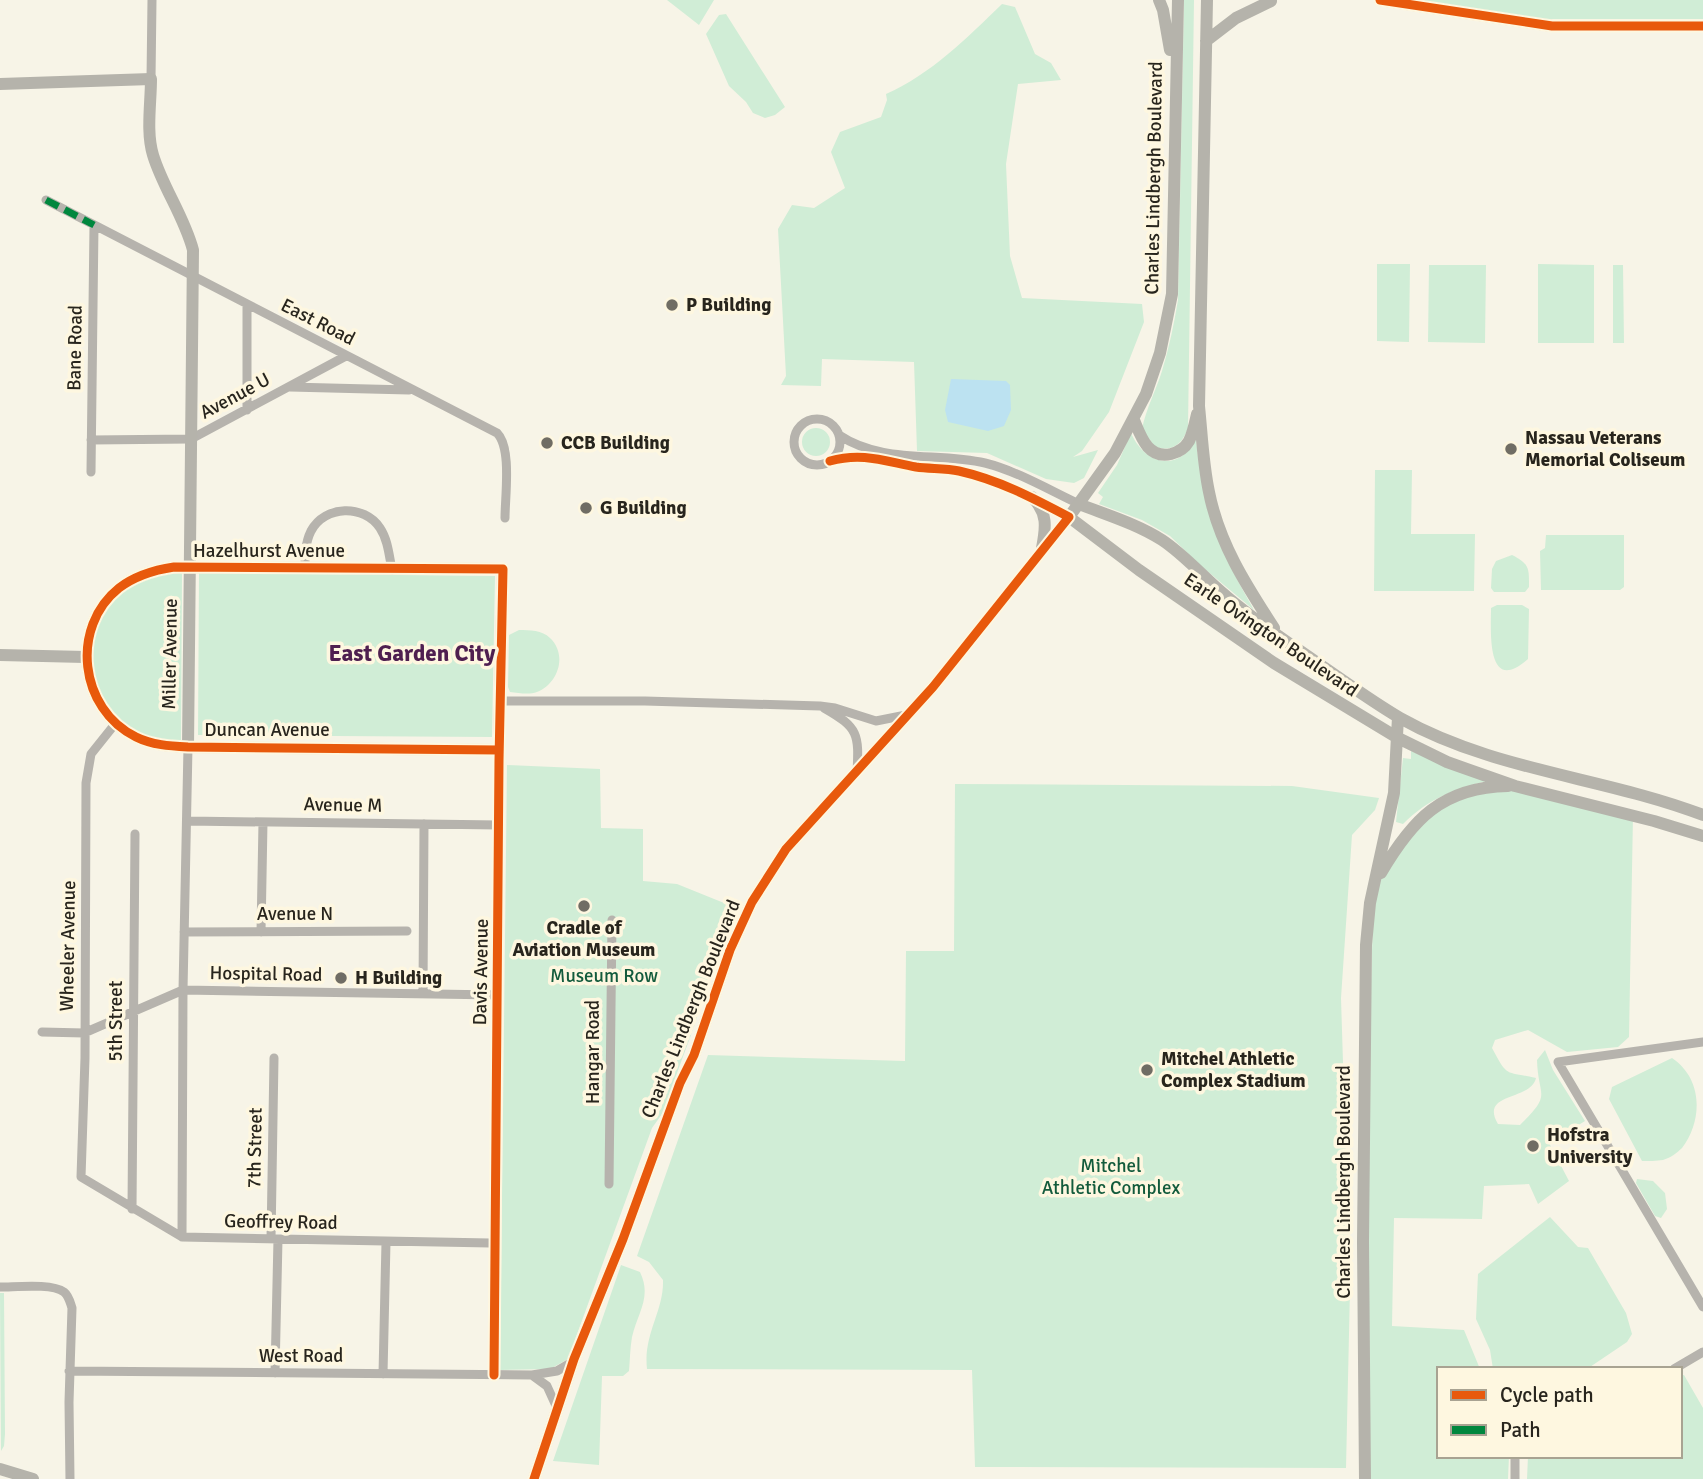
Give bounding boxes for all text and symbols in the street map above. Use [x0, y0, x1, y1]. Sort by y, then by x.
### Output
street label: Charles Lindbergh Boulevard [1140, 61, 1168, 295]
street label: East Road [277, 293, 359, 351]
place label: P Building [686, 293, 771, 317]
marker: P Building [664, 297, 680, 313]
street label: Bane Road [62, 305, 88, 391]
street label: Avenue U [196, 367, 274, 425]
place label: Nassau Veterans Memorial Coliseum [1525, 426, 1685, 472]
place label: CCB Building [561, 431, 670, 455]
marker: CCB Building [539, 435, 555, 451]
marker: Nassau Veterans Memorial Coliseum [1503, 441, 1519, 457]
place label: G Building [600, 496, 687, 520]
marker: G Building [578, 500, 594, 516]
street label: Hazelhurst Avenue [193, 539, 345, 563]
street label: Earle Ovington Boulevard [1179, 568, 1363, 702]
street label: Miller Avenue [157, 598, 183, 710]
district label: East Garden City [329, 639, 496, 668]
street label: Duncan Avenue [204, 718, 330, 742]
street label: Avenue M [303, 792, 383, 818]
street label: Wheeler Avenue [55, 880, 81, 1012]
street label: Charles Lindbergh Boulevard [636, 896, 746, 1122]
marker: Cradle of Aviation Museum [576, 898, 592, 914]
street label: Avenue N [257, 902, 333, 926]
place label: Cradle of Aviation Museum [513, 916, 655, 962]
street label: Davis Avenue [468, 918, 494, 1026]
street label: Hospital Road [209, 961, 323, 987]
park label: Museum Row [550, 964, 658, 988]
place label: H Building [355, 966, 442, 990]
marker: H Building [333, 970, 349, 986]
street label: 5th Street [104, 980, 128, 1061]
street label: Hangar Road [581, 1000, 605, 1104]
place label: Mitchel Athletic Complex Stadium [1161, 1047, 1306, 1093]
marker: Mitchel Athletic Complex Stadium [1139, 1062, 1155, 1078]
street label: Charles Lindbergh Boulevard [1332, 1065, 1356, 1299]
street label: 7th Street [242, 1107, 268, 1189]
place label: Hofstra University [1547, 1123, 1633, 1169]
marker: Hofstra University [1525, 1138, 1541, 1154]
park label: Mitchel Athletic Complex [1042, 1154, 1180, 1200]
street label: Geoffrey Road [224, 1209, 338, 1235]
street label: West Road [259, 1344, 343, 1368]
legend [1437, 1367, 1682, 1458]
text: Cycle path [1500, 1382, 1594, 1408]
text: Path [1500, 1417, 1541, 1443]

